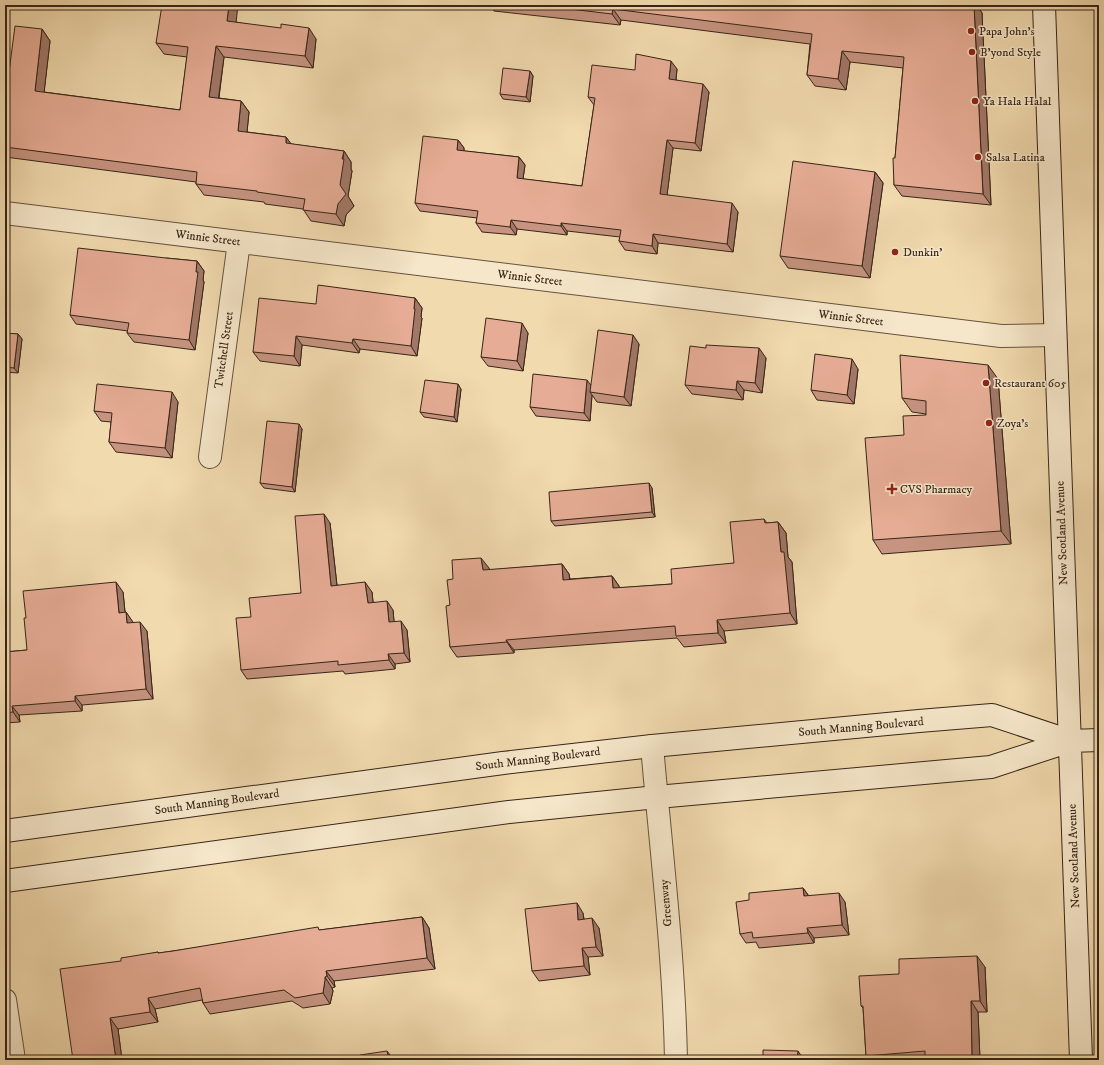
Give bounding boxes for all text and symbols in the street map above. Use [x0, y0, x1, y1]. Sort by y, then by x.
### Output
place label: Papa John's [979, 24, 1034, 39]
marker: Papa John's [966, 26, 976, 36]
place label: B'yond Style [980, 45, 1041, 60]
marker: B'yond Style [967, 47, 977, 57]
place label: Ya Hala Halal [983, 94, 1052, 109]
marker: Ya Hala Halal [970, 96, 980, 106]
place label: Salsa Latina [986, 150, 1046, 165]
marker: Salsa Latina [973, 152, 983, 162]
street label: Winnie Street [174, 226, 242, 249]
place label: Dunkin' [903, 245, 942, 260]
marker: Dunkin' [890, 247, 900, 257]
street label: Winnie Street [496, 266, 564, 289]
street label: Winnie Street [817, 306, 885, 329]
street label: Twitchell Street [211, 310, 237, 390]
place label: Restaurant 605 [994, 376, 1067, 391]
marker: Restaurant 605 [981, 378, 991, 388]
place label: Zoya’s [997, 416, 1028, 431]
marker: Zoya’s [984, 418, 994, 428]
street label: New Scotland Avenue [1053, 481, 1071, 585]
place label: CVS Pharmacy [900, 482, 973, 497]
marker: CVS Pharmacy [887, 484, 897, 494]
street label: South Manning Boulevard [798, 714, 924, 740]
street label: South Manning Boulevard [475, 744, 601, 774]
street label: South Manning Boulevard [154, 786, 280, 818]
street label: New Scotland Avenue [1065, 804, 1083, 908]
street label: Greenway [656, 878, 676, 927]

